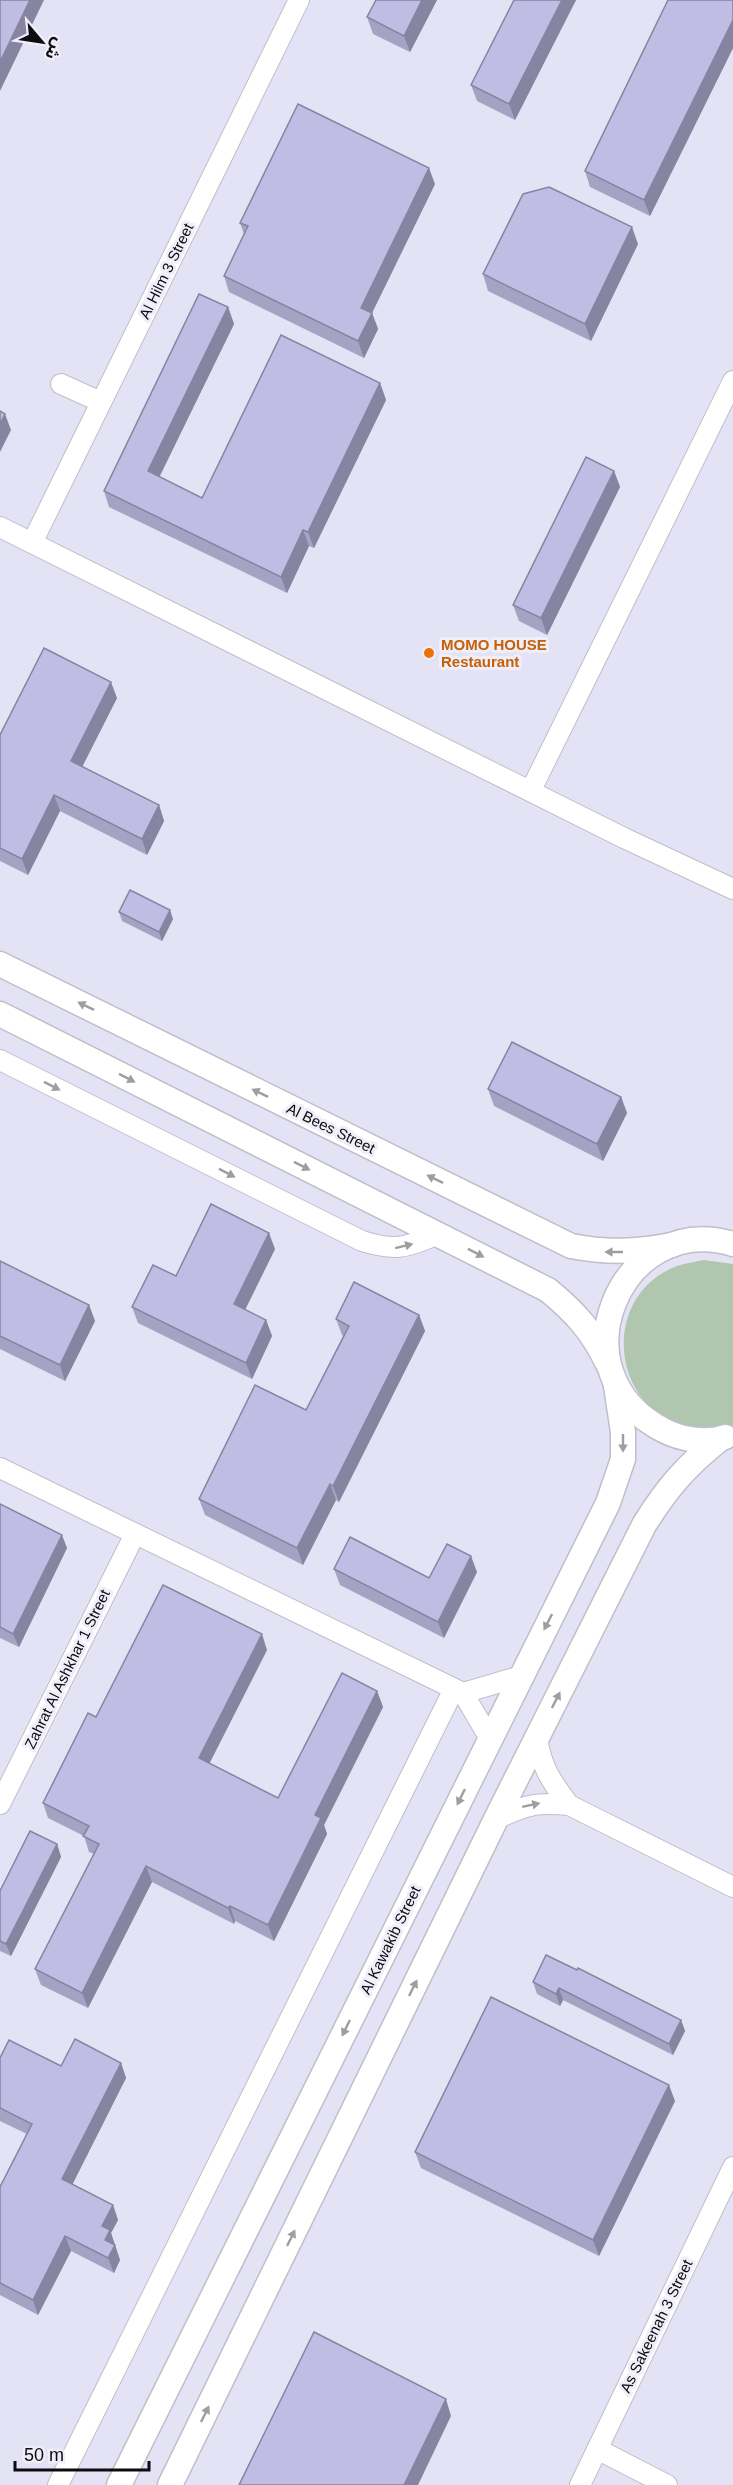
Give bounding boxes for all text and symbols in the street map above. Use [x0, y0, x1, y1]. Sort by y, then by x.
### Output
north arrow [12, 12, 72, 72]
text: ش [41, 35, 67, 63]
street label: Al Hilm 3 Street [136, 220, 197, 322]
place label: MOMO HOUSE Restaurant [441, 636, 547, 670]
marker: MOMO HOUSE Restaurant [422, 646, 436, 660]
one-way arrow [77, 1002, 94, 1011]
one-way arrow [119, 1074, 136, 1083]
one-way arrow [44, 1081, 61, 1090]
one-way arrow [252, 1088, 269, 1097]
street label: Al Bees Street [284, 1099, 379, 1157]
one-way arrow [293, 1161, 310, 1170]
one-way arrow [218, 1168, 235, 1178]
one-way arrow [427, 1175, 444, 1184]
one-way arrow [395, 1241, 414, 1250]
one-way arrow [605, 1247, 624, 1257]
one-way arrow [468, 1248, 485, 1258]
one-way arrow [618, 1434, 628, 1453]
street label: Zahrat Al Ashkhar 1 Street [21, 1586, 113, 1751]
one-way arrow [543, 1614, 553, 1631]
one-way arrow [550, 1691, 560, 1709]
one-way arrow [457, 1788, 466, 1805]
one-way arrow [522, 1800, 541, 1809]
street label: Al Kawakib Street [356, 1882, 424, 1997]
one-way arrow [409, 1979, 418, 1996]
one-way arrow [342, 2019, 351, 2036]
one-way arrow [286, 2230, 295, 2247]
street label: As Sakeenah 3 Street [616, 2256, 696, 2395]
one-way arrow [200, 2405, 209, 2422]
scale bar [15, 2434, 148, 2472]
text: 50 m [24, 2445, 64, 2465]

